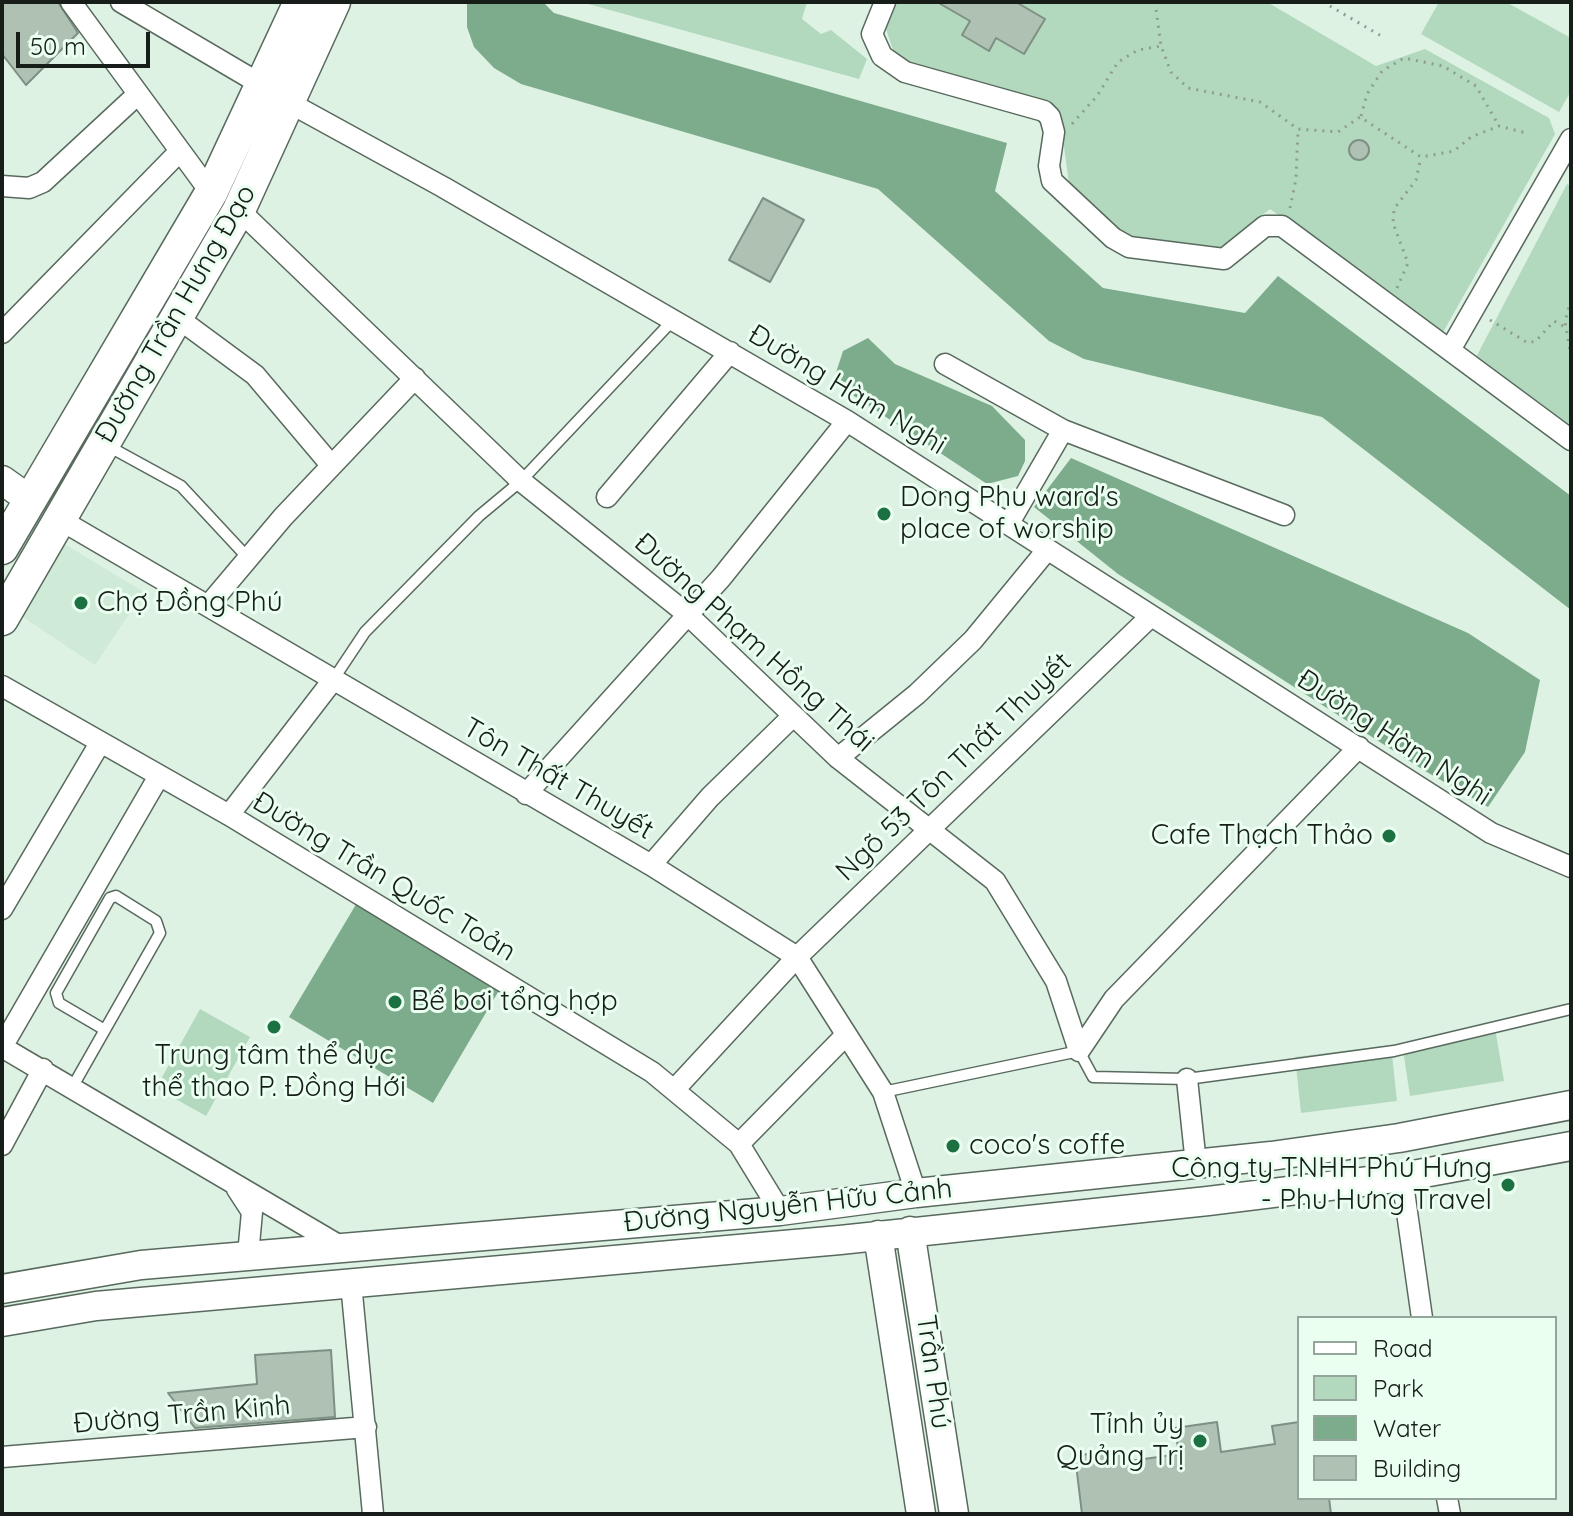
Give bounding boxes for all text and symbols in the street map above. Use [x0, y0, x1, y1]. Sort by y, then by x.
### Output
scale bar [20, 16, 154, 66]
text: 50 m [30, 31, 86, 61]
street label: Đường Trần Hưng Đạo [88, 179, 264, 449]
street label: Đường Hàm Nghi [742, 318, 952, 462]
place label: Dong Phu ward's place of worship [900, 481, 1119, 547]
marker: Dong Phu ward's place of worship [875, 505, 893, 523]
street label: Đường Phạm Hồng Thái [627, 526, 881, 760]
place label: Chợ Đồng Phú [97, 586, 283, 620]
marker: Chợ Đồng Phú [72, 594, 90, 612]
street label: Ngõ 53 Tôn Thất Thuyết [829, 646, 1079, 888]
street label: Đường Hàm Nghi [1291, 663, 1497, 813]
street label: Tôn Thất Thuyết [457, 711, 659, 847]
street label: Đường Trần Quốc Toản [246, 785, 522, 969]
place label: Cafe Thạch Thảo [1151, 819, 1373, 853]
marker: Cafe Thạch Thảo [1380, 827, 1398, 845]
place label: Bể bơi tổng hợp [411, 985, 618, 1019]
marker: Bể bơi tổng hợp [386, 993, 404, 1011]
marker: Trung tâm thể dục thể thao P. Đồng Hới [265, 1018, 283, 1036]
place label: Trung tâm thể dục thể thao P. Đồng Hới [142, 1039, 406, 1105]
place label: coco's coffe [969, 1129, 1125, 1163]
marker: coco's coffe [944, 1137, 962, 1155]
place label: Công ty TNHH Phú Hưng - Phu Hưng Travel [1171, 1152, 1492, 1218]
street label: Đường Nguyễn Hữu Cảnh [622, 1172, 954, 1240]
marker: Công ty TNHH Phú Hưng - Phu Hưng Travel [1499, 1176, 1517, 1194]
street label: Trần Phú [908, 1313, 958, 1431]
legend [1297, 1316, 1557, 1500]
text: Road [1373, 1333, 1433, 1363]
text: Park [1373, 1373, 1424, 1403]
street label: Đường Trần Kinh [72, 1389, 292, 1441]
place label: Tỉnh ủy Quảng Trị [1056, 1408, 1184, 1474]
text: Water [1373, 1413, 1441, 1443]
marker: Tỉnh ủy Quảng Trị [1191, 1432, 1209, 1450]
text: Building [1373, 1453, 1461, 1483]

